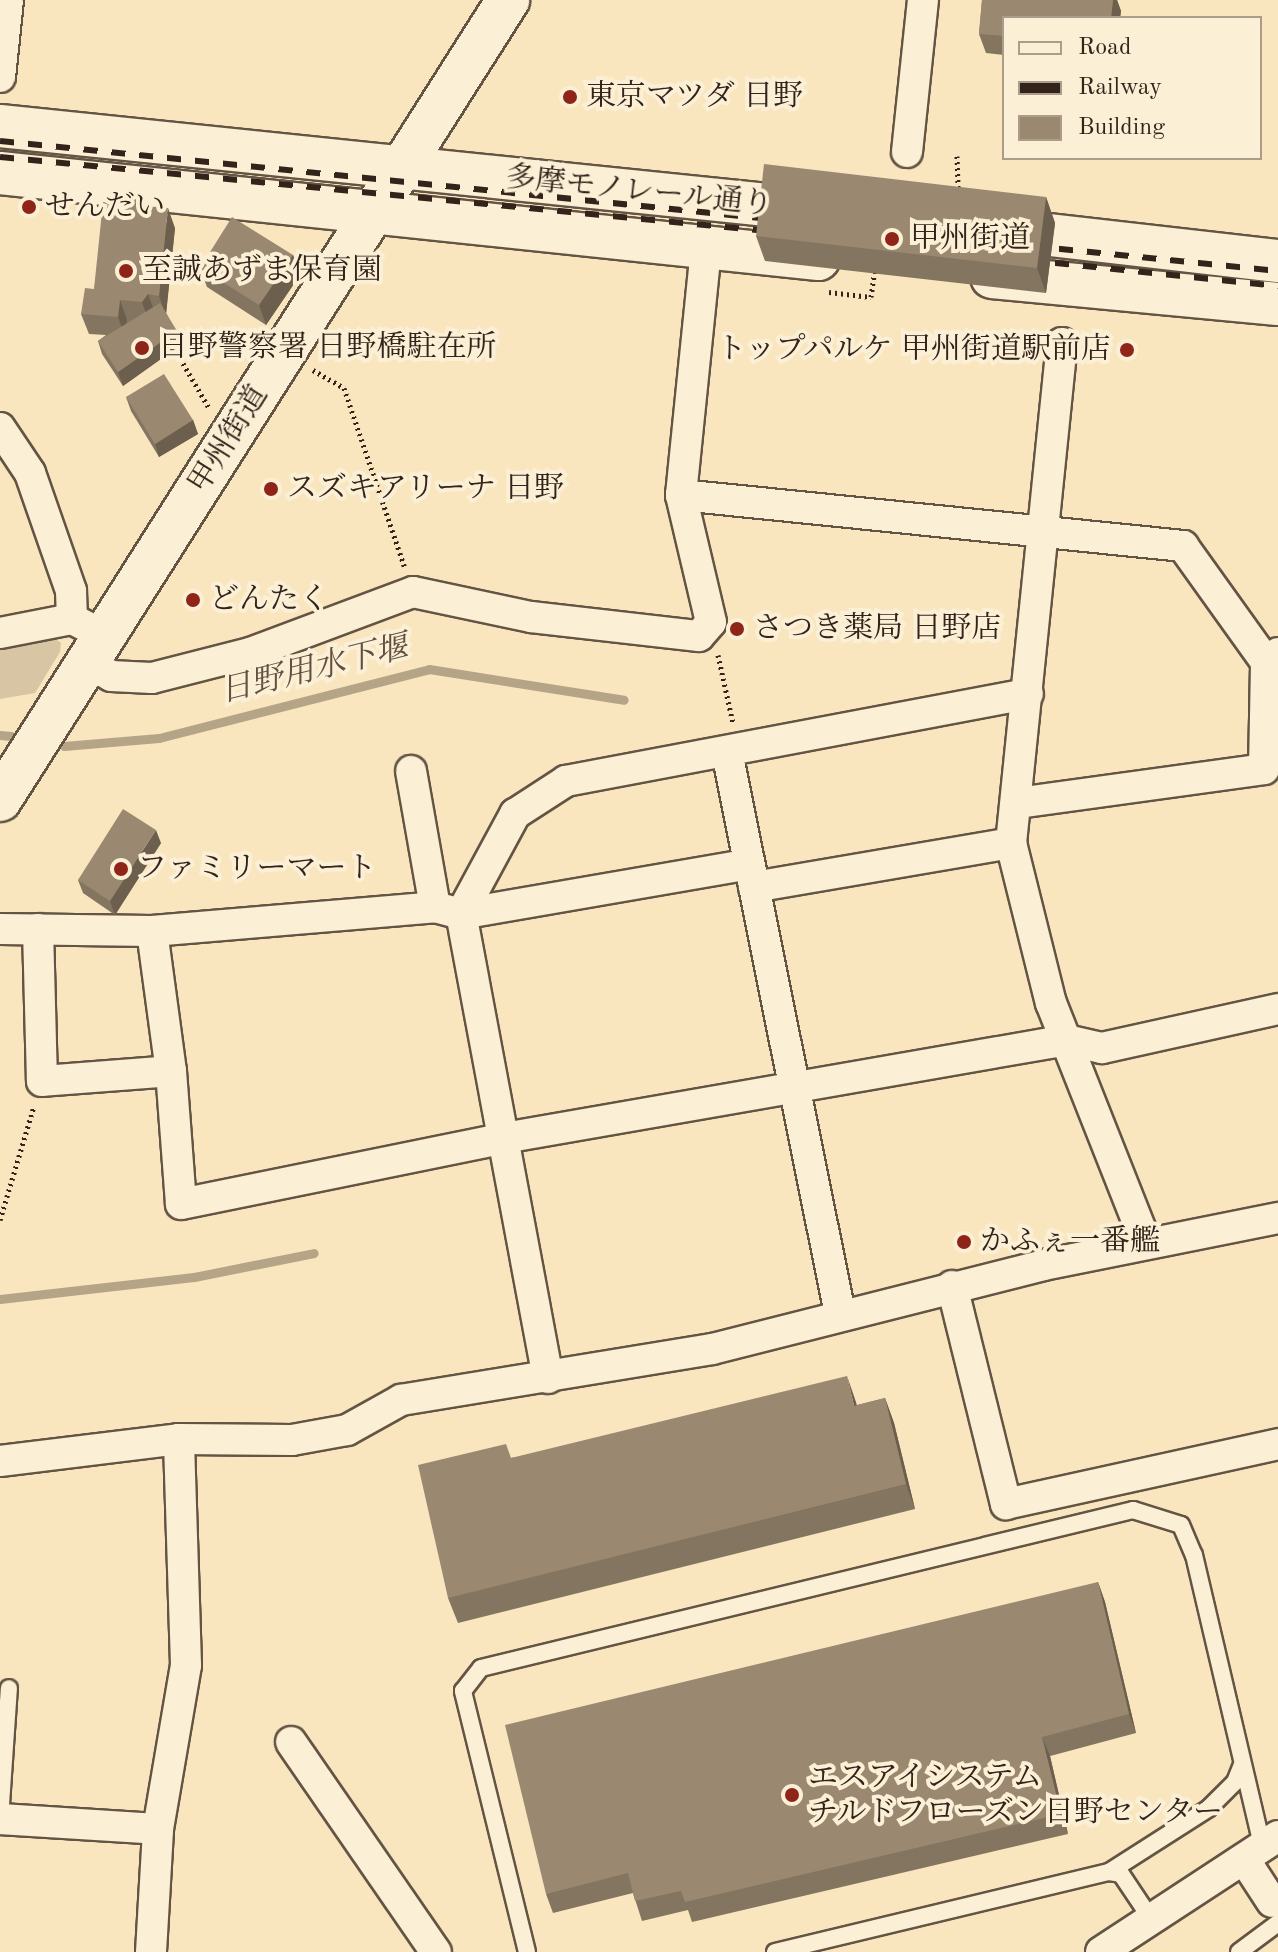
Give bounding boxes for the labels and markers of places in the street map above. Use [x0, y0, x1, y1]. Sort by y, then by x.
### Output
place label: 東京マツダ 日野 [586, 79, 804, 115]
marker: 東京マツダ 日野 [561, 88, 579, 106]
place label: せんだい [45, 189, 165, 225]
marker: せんだい [20, 198, 38, 216]
place label: 甲州街道 [910, 221, 1030, 257]
marker: 甲州街道 [881, 228, 903, 250]
place label: 至誠あずま保育園 [142, 253, 382, 289]
marker: 至誠あずま保育園 [117, 262, 135, 280]
place label: 日野警察署 日野橋駐在所 [158, 330, 496, 366]
place label: トップパルケ 甲州街道駅前店 [713, 332, 1111, 368]
marker: 日野警察署 日野橋駐在所 [133, 339, 151, 357]
marker: トップパルケ 甲州街道駅前店 [1118, 341, 1136, 359]
place label: スズキアリーナ 日野 [287, 471, 565, 507]
marker: スズキアリーナ 日野 [262, 480, 280, 498]
place label: どんたく [209, 582, 329, 618]
marker: どんたく [184, 591, 202, 609]
place label: さつき薬局 日野店 [753, 611, 1001, 647]
marker: さつき薬局 日野店 [728, 620, 746, 638]
place label: ファミリーマート [137, 851, 377, 887]
marker: ファミリーマート [112, 860, 130, 878]
place label: かふぇ一番艦 [980, 1224, 1160, 1260]
marker: かふぇ一番艦 [955, 1233, 973, 1251]
place label: エスアイシステム チルドフローズン日野センター [808, 1760, 1228, 1830]
marker: エスアイシステム チルドフローズン日野センター [783, 1786, 801, 1804]

